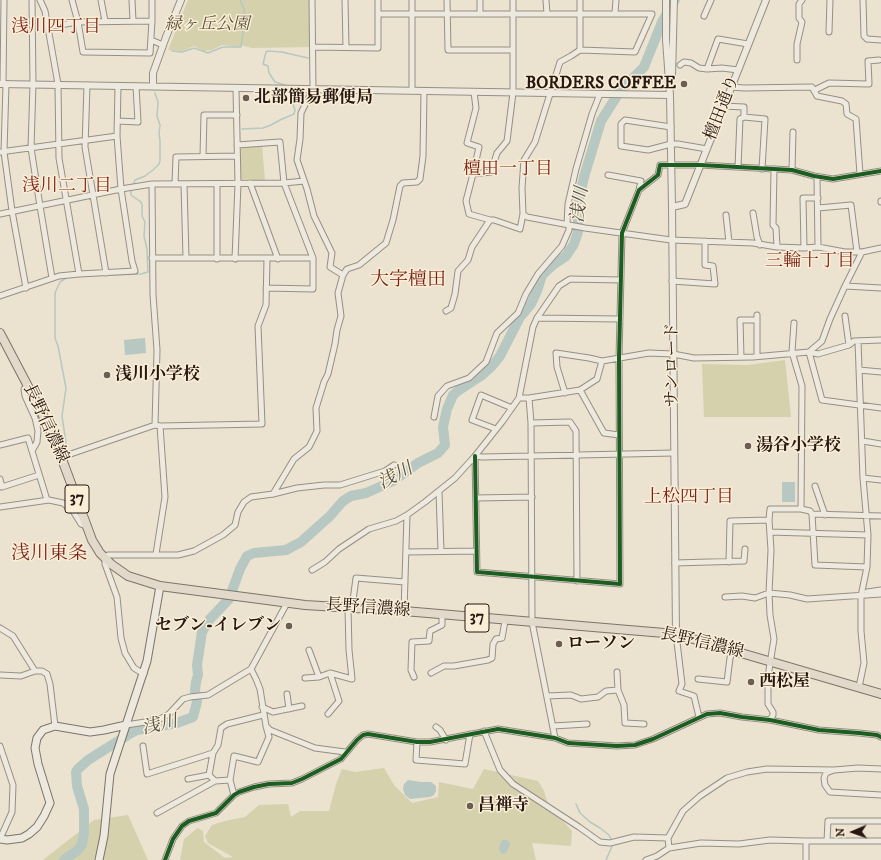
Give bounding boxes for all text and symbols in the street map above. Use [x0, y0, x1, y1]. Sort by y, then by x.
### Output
park label: 緑ヶ丘公園 [165, 15, 249, 35]
district label: 浅川四丁目 [11, 17, 101, 39]
street label: 檀田通り [701, 73, 745, 143]
place label: BORDERS COFFEE [526, 74, 676, 94]
marker: BORDERS COFFEE [679, 79, 689, 89]
place label: 北部簡易郵便局 [254, 88, 373, 108]
marker: 北部簡易郵便局 [241, 93, 251, 103]
district label: 檀田一丁目 [463, 159, 553, 181]
district label: 浅川二丁目 [22, 176, 112, 198]
water label: 浅川 [568, 186, 594, 224]
district label: 三輪十丁目 [765, 251, 855, 273]
district label: 大字檀田 [370, 270, 446, 292]
street label: サンロード [663, 323, 683, 407]
place label: 浅川小学校 [115, 365, 200, 385]
marker: 浅川小学校 [102, 370, 112, 380]
street label: 長野信濃線 [18, 381, 72, 467]
place label: 湯谷小学校 [756, 436, 841, 456]
marker: 湯谷小学校 [743, 441, 753, 451]
water label: 浅川 [375, 459, 417, 495]
road number: 37 [65, 485, 89, 513]
district label: 上松四丁目 [644, 487, 734, 509]
district label: 浅川東条 [11, 544, 87, 566]
street label: 長野信濃線 [325, 596, 411, 622]
road number: 37 [465, 604, 489, 632]
place label: セブン-イレブン [155, 616, 281, 636]
marker: セブン-イレブン [284, 621, 294, 631]
street label: 長野信濃線 [658, 625, 746, 663]
place label: ローソン [567, 634, 635, 654]
marker: ローソン [554, 639, 564, 649]
place label: 西松屋 [759, 672, 810, 692]
marker: 西松屋 [746, 677, 756, 687]
water label: 浅川 [140, 711, 180, 741]
place label: 昌禅寺 [478, 796, 529, 816]
marker: 昌禅寺 [465, 801, 475, 811]
north arrow [833, 812, 873, 852]
text: N [834, 828, 848, 837]

